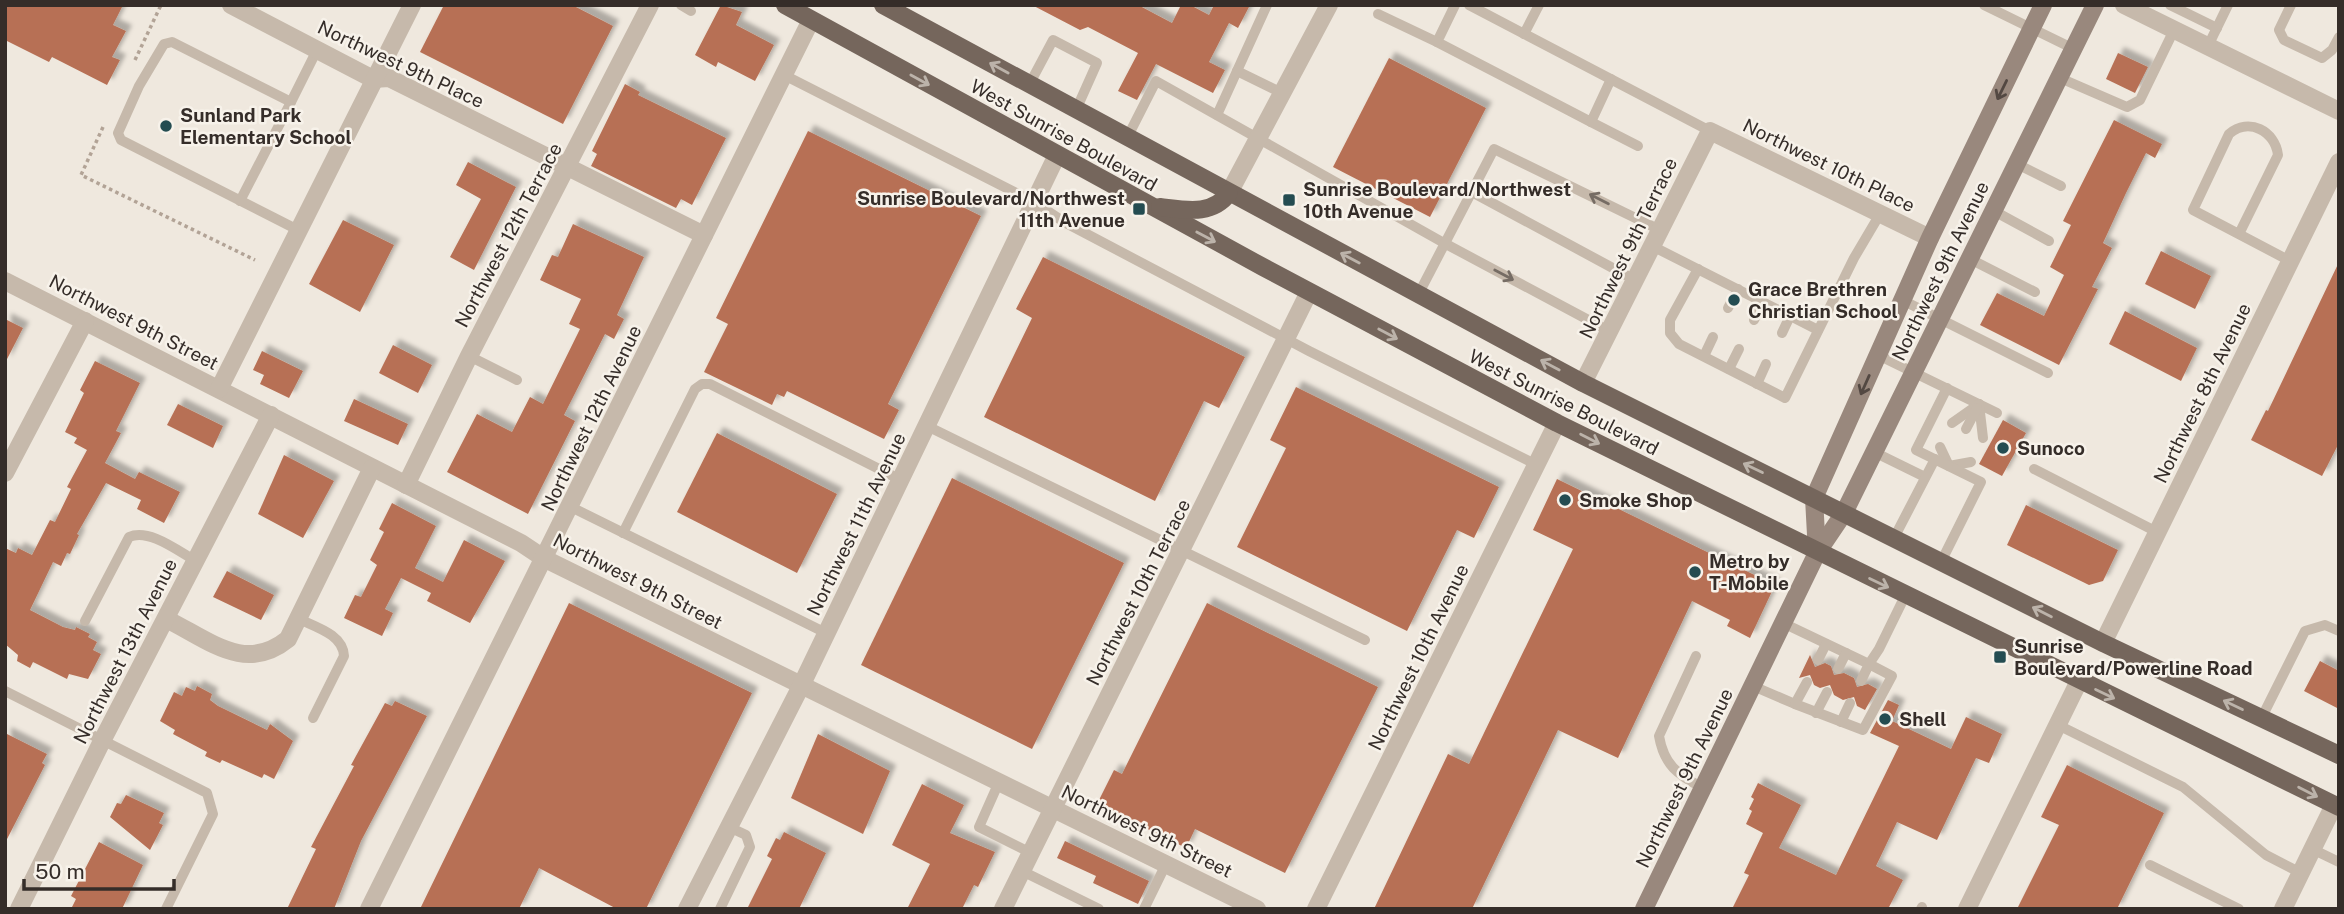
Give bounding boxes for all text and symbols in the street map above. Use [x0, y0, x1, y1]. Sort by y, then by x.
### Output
street label: Northwest 9th Place [314, 16, 488, 112]
one-way arrow [989, 61, 1009, 75]
one-way arrow [909, 74, 930, 87]
street label: West Sunrise Boulevard [967, 74, 1161, 196]
one-way arrow [1995, 79, 2008, 100]
place label: Sunland Park Elementary School [180, 104, 352, 148]
street label: Northwest 10th Place [1739, 114, 1919, 216]
marker: Sunland Park Elementary School [158, 118, 174, 134]
street label: Northwest 12th Terrace [450, 139, 566, 331]
street label: Northwest 9th Terrace [1575, 154, 1681, 342]
place label: Sunrise Boulevard/Northwest 10th Avenue [1303, 178, 1571, 222]
street label: Northwest 9th Avenue [1887, 178, 1993, 364]
place label: Sunrise Boulevard/Northwest 11th Avenue [857, 187, 1125, 231]
marker: Sunrise Boulevard/Northwest 10th Avenue [1281, 192, 1297, 208]
one-way arrow [1589, 192, 1610, 206]
marker: Sunrise Boulevard/Northwest 11th Avenue [1131, 201, 1147, 217]
one-way arrow [1195, 231, 1216, 244]
one-way arrow [1340, 251, 1360, 265]
one-way arrow [1493, 269, 1514, 283]
street label: Northwest 9th Street [46, 270, 222, 374]
place label: Grace Brethren Christian School [1748, 278, 1898, 322]
marker: Grace Brethren Christian School [1726, 292, 1742, 308]
street label: Northwest 8th Avenue [2149, 299, 2255, 487]
street label: Northwest 12th Avenue [536, 321, 646, 515]
one-way arrow [1377, 328, 1398, 341]
street label: West Sunrise Boulevard [1465, 344, 1663, 460]
one-way arrow [1540, 358, 1561, 372]
one-way arrow [1858, 374, 1871, 395]
street label: Northwest 11th Avenue [802, 429, 910, 619]
one-way arrow [1579, 433, 1599, 447]
place label: Sunoco [2017, 437, 2085, 459]
marker: Sunoco [1995, 440, 2011, 456]
one-way arrow [1743, 460, 1764, 474]
place label: Smoke Shop [1579, 489, 1693, 511]
marker: Smoke Shop [1557, 492, 1573, 508]
street label: Northwest 10th Terrace [1081, 495, 1195, 689]
street label: Northwest 9th Street [550, 529, 726, 633]
place label: Metro by T-Mobile [1709, 550, 1790, 594]
street label: Northwest 13th Avenue [69, 555, 181, 747]
street label: Northwest 10th Avenue [1363, 560, 1473, 754]
marker: Metro by T-Mobile [1687, 564, 1703, 580]
one-way arrow [1868, 577, 1889, 591]
one-way arrow [2032, 605, 2053, 619]
place label: Sunrise Boulevard/Powerline Road [2014, 635, 2253, 679]
marker: Sunrise Boulevard/Powerline Road [1992, 649, 2008, 665]
street label: Northwest 9th Avenue [1631, 685, 1737, 871]
one-way arrow [2094, 687, 2115, 701]
one-way arrow [2223, 698, 2244, 711]
place label: Shell [1899, 708, 1947, 730]
marker: Shell [1877, 711, 1893, 727]
street label: Northwest 9th Street [1058, 780, 1236, 882]
one-way arrow [2297, 785, 2318, 799]
scale bar [24, 848, 175, 892]
text: 50 m [35, 859, 85, 884]

